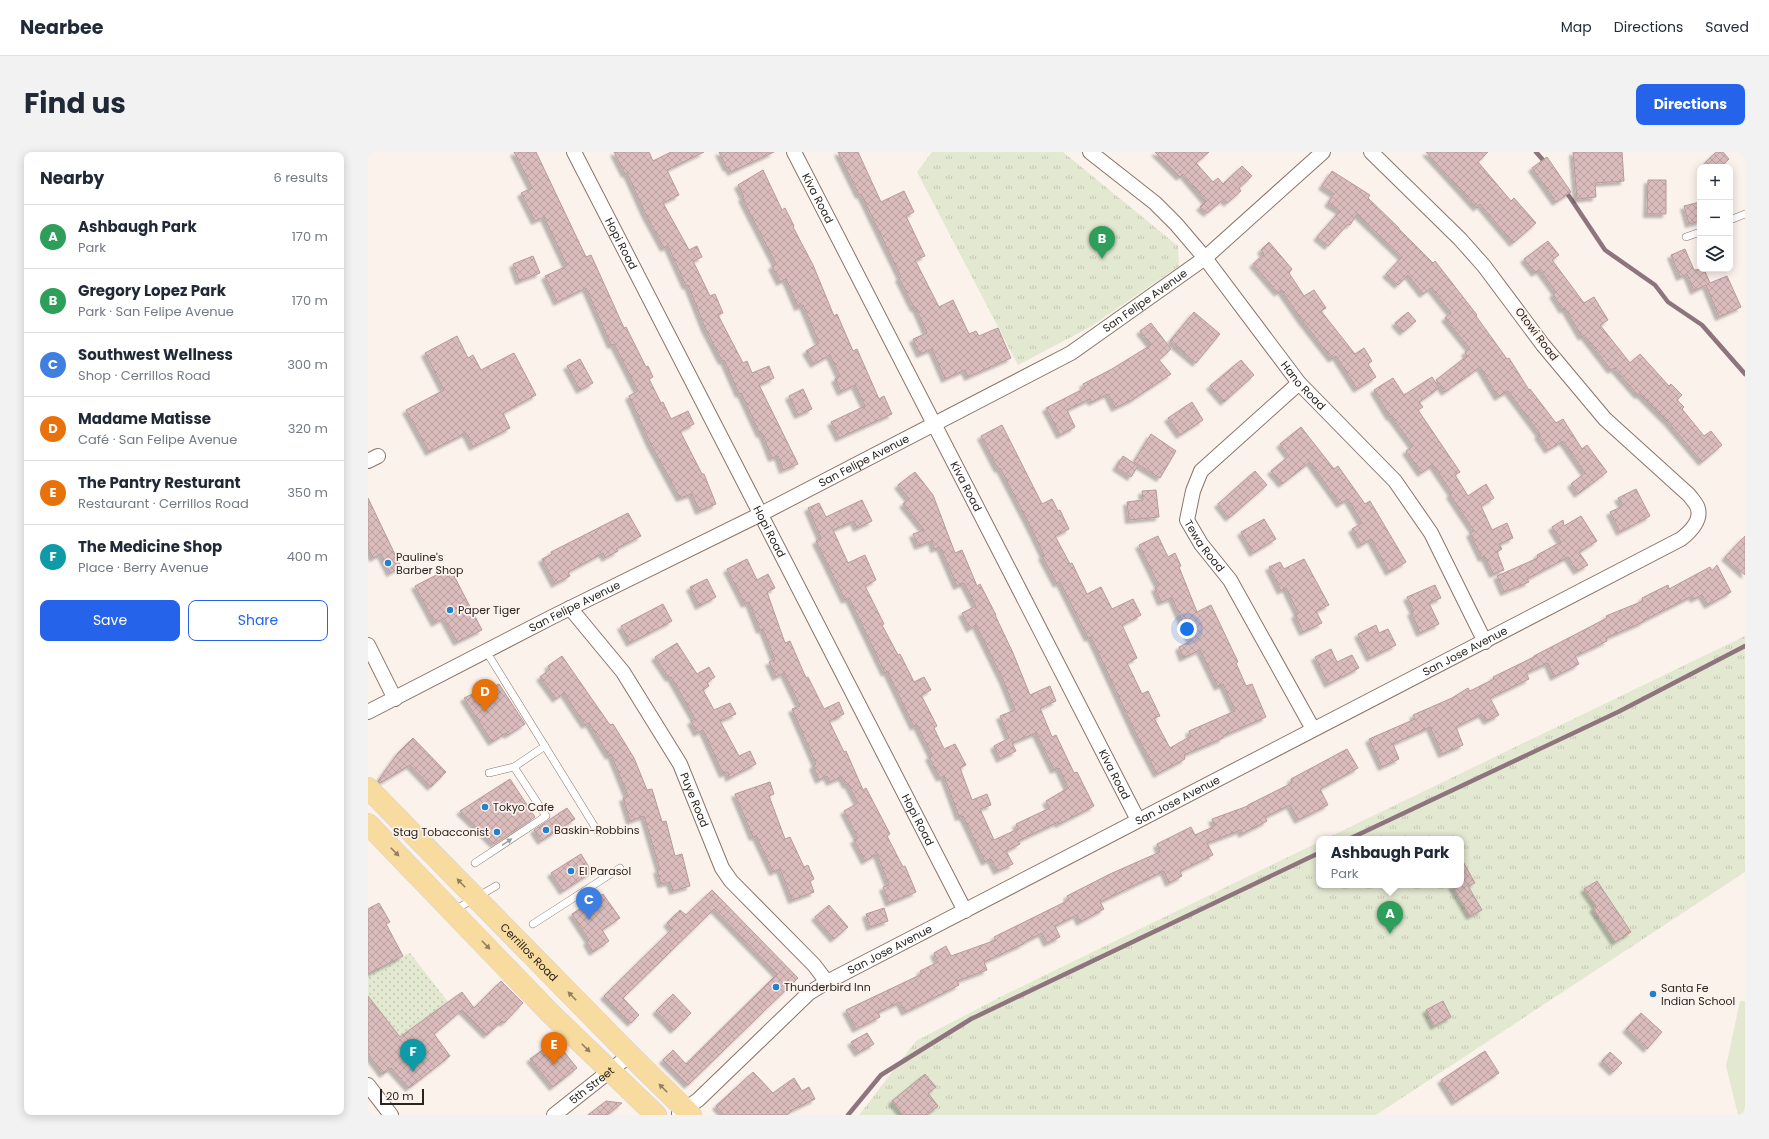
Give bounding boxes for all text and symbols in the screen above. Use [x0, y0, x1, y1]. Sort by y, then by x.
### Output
text: Nearbee [20, 14, 103, 41]
text: Map [1561, 17, 1592, 37]
text: Directions [1614, 17, 1683, 37]
text: Saved [1705, 17, 1749, 37]
text: Find us [24, 84, 126, 123]
button: Directions [1636, 84, 1745, 125]
map controls [1697, 164, 1733, 272]
button: + [1697, 164, 1733, 200]
text: Nearby [40, 166, 104, 190]
text: 6 results [274, 168, 328, 187]
street label: Kiva Road [798, 170, 837, 226]
button: − [1697, 200, 1733, 236]
street label: Hopi Road [601, 215, 641, 272]
text: Ashbaugh Park [78, 216, 197, 237]
pin: B [1089, 226, 1115, 259]
text: A [48, 227, 58, 246]
text: 170 m [292, 227, 328, 246]
button: layers [1697, 236, 1733, 272]
text: Park [78, 238, 106, 257]
street label: San Felipe Avenue [1099, 265, 1191, 336]
text: Gregory Lopez Park [78, 280, 226, 301]
text: B [49, 291, 57, 310]
text: 170 m [292, 291, 328, 310]
text: Park · San Felipe Avenue [78, 302, 234, 321]
street label: Otowi Road [1512, 304, 1562, 364]
text: Southwest Wellness [78, 344, 233, 365]
text: C [48, 355, 58, 374]
text: 300 m [287, 355, 328, 374]
street label: Hano Road [1277, 358, 1329, 414]
text: Shop · Cerrillos Road [78, 366, 211, 385]
text: Madame Matisse [78, 408, 211, 429]
text: D [48, 419, 58, 438]
text: 320 m [288, 419, 328, 438]
text: Café · San Felipe Avenue [78, 430, 237, 449]
street label: San Felipe Avenue [816, 430, 912, 491]
street label: Kiva Road [947, 458, 986, 514]
text: The Pantry Resturant [78, 472, 241, 493]
text: E [49, 483, 57, 502]
text: 350 m [287, 483, 328, 502]
text: Restaurant · Cerrillos Road [78, 494, 249, 513]
street label: Hopi Road [750, 503, 790, 560]
street label: Tewa Road [1180, 517, 1228, 575]
text: The Medicine Shop [78, 536, 222, 557]
text: F [49, 547, 57, 566]
text: 400 m [287, 547, 328, 566]
place label: Pauline's Barber Shop [396, 549, 464, 578]
text: Place · Berry Avenue [78, 558, 209, 577]
marker: Pauline's Barber Shop [383, 558, 393, 568]
street label: San Felipe Avenue [526, 577, 623, 636]
button: Save [40, 600, 180, 641]
button: Share [188, 600, 328, 641]
place label: Paper Tiger [458, 602, 520, 618]
marker: Paper Tiger [445, 605, 455, 615]
your location [1177, 619, 1197, 639]
street label: San Jose Avenue [1420, 622, 1510, 680]
pin: D [472, 679, 498, 712]
street label: Kiva Road [1095, 746, 1134, 802]
street label: Puye Road [676, 770, 713, 830]
street label: San Jose Avenue [1132, 772, 1223, 829]
street label: Hopi Road [898, 791, 938, 848]
place label: Tokyo Cafe [493, 799, 554, 815]
marker: Tokyo Cafe [480, 802, 490, 812]
place label: Baskin-Robbins [554, 822, 640, 838]
place label: Stag Tobacconist [393, 824, 489, 840]
marker: Baskin-Robbins [541, 825, 551, 835]
marker: Stag Tobacconist [492, 827, 502, 837]
popup [1316, 836, 1464, 888]
one-way arrow [501, 838, 513, 845]
text: Ashbaugh Park [1331, 842, 1449, 863]
one-way arrow [390, 847, 400, 857]
place label: El Parasol [579, 863, 631, 879]
text: Park [1331, 864, 1358, 883]
marker: El Parasol [566, 866, 576, 876]
one-way arrow [456, 878, 466, 888]
pin: C [576, 887, 602, 920]
pin: A [1377, 901, 1403, 934]
street label: Cerrillos Road [497, 919, 561, 985]
street label: San Jose Avenue [845, 921, 935, 978]
one-way arrow [481, 940, 491, 950]
place label: Thunderbird Inn [784, 979, 871, 995]
place label: Santa Fe Indian School [1661, 980, 1735, 1009]
marker: Thunderbird Inn [771, 982, 781, 992]
marker: Santa Fe Indian School [1648, 989, 1658, 999]
one-way arrow [567, 991, 577, 1001]
pin: E [541, 1032, 567, 1065]
pin: F [400, 1039, 426, 1072]
one-way arrow [581, 1043, 591, 1053]
street label: 5th Street [566, 1062, 618, 1108]
one-way arrow [658, 1083, 668, 1093]
scale bar [380, 1087, 424, 1106]
text: 20 m [386, 1088, 414, 1104]

